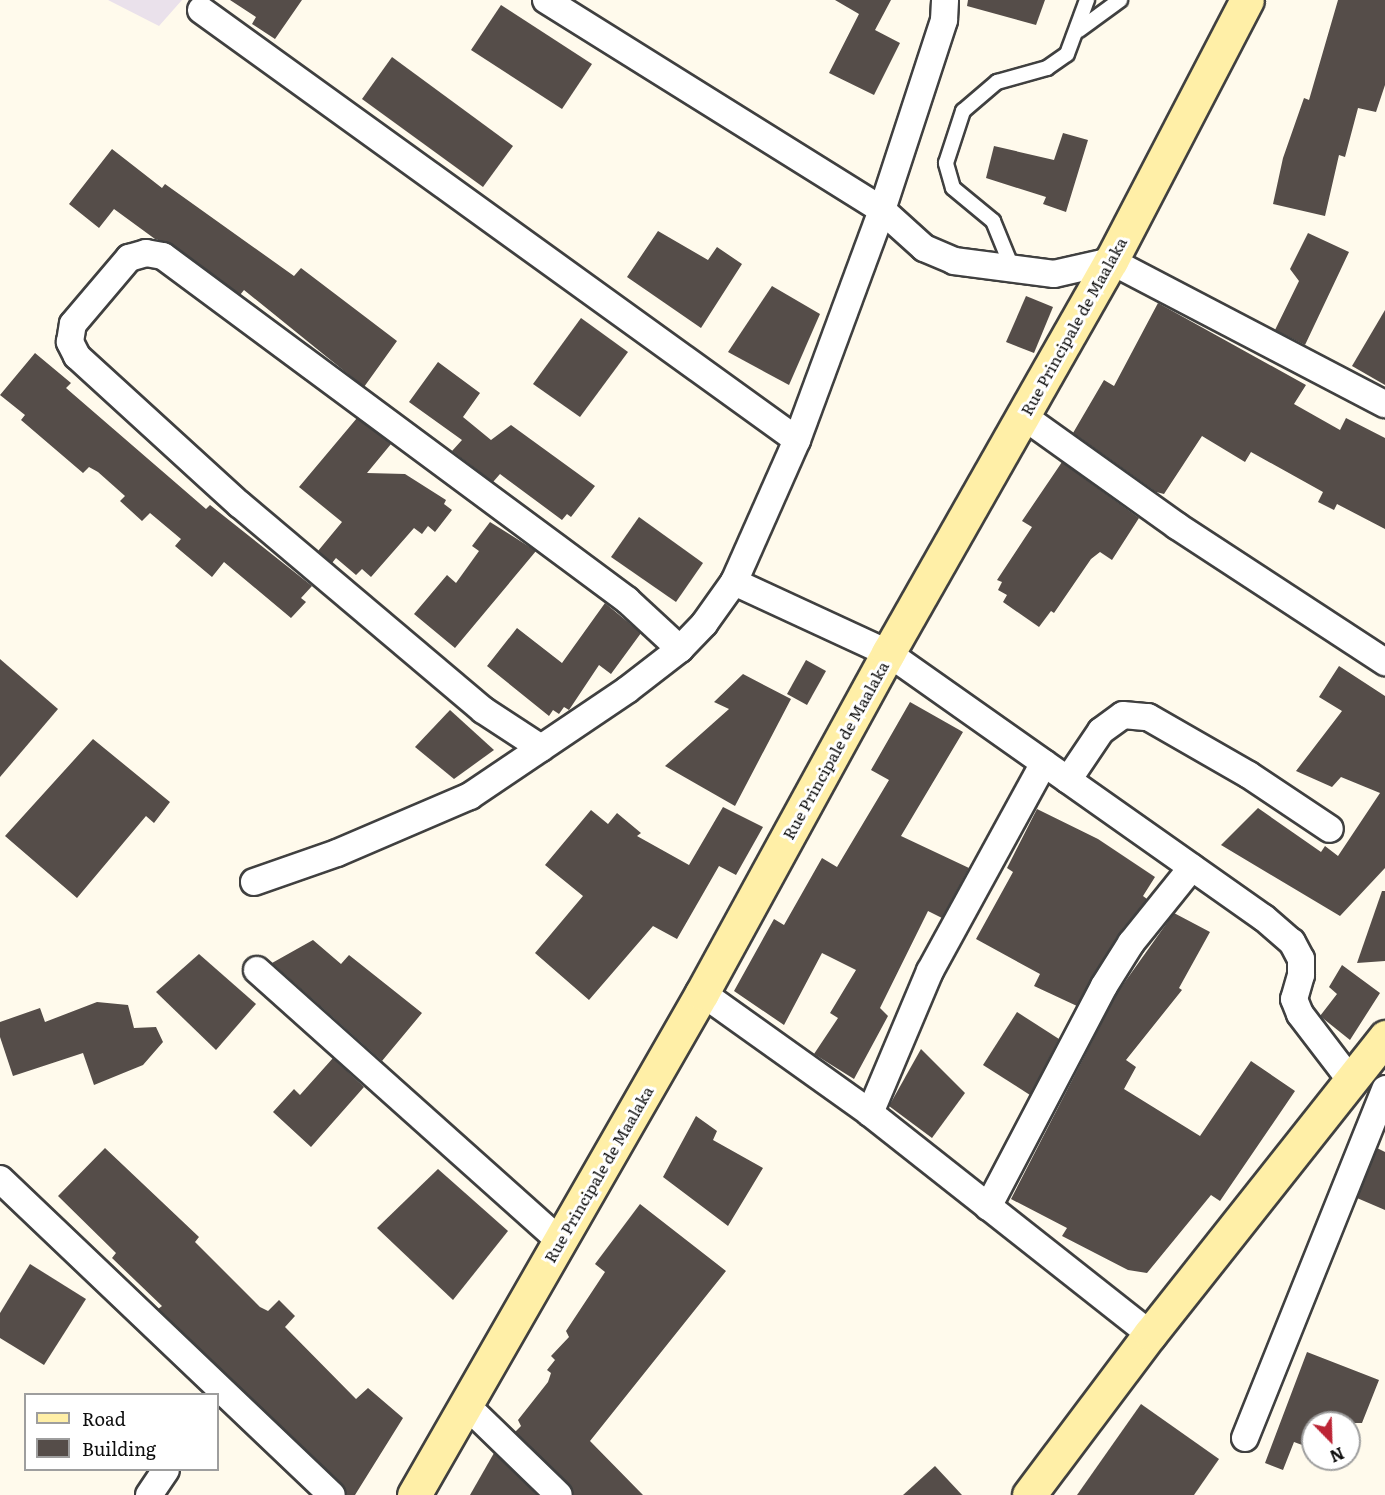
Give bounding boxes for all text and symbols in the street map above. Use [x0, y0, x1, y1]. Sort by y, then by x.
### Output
street label: Rue Principale de Maalaka [1016, 234, 1130, 418]
street label: Rue Principale de Maalaka [778, 658, 892, 842]
street label: Rue Principale de Maalaka [540, 1082, 656, 1266]
legend [24, 1393, 219, 1471]
text: Road [82, 1405, 126, 1432]
north arrow [1301, 1411, 1361, 1471]
text: Building [82, 1435, 156, 1462]
text: N [1326, 1442, 1348, 1469]

